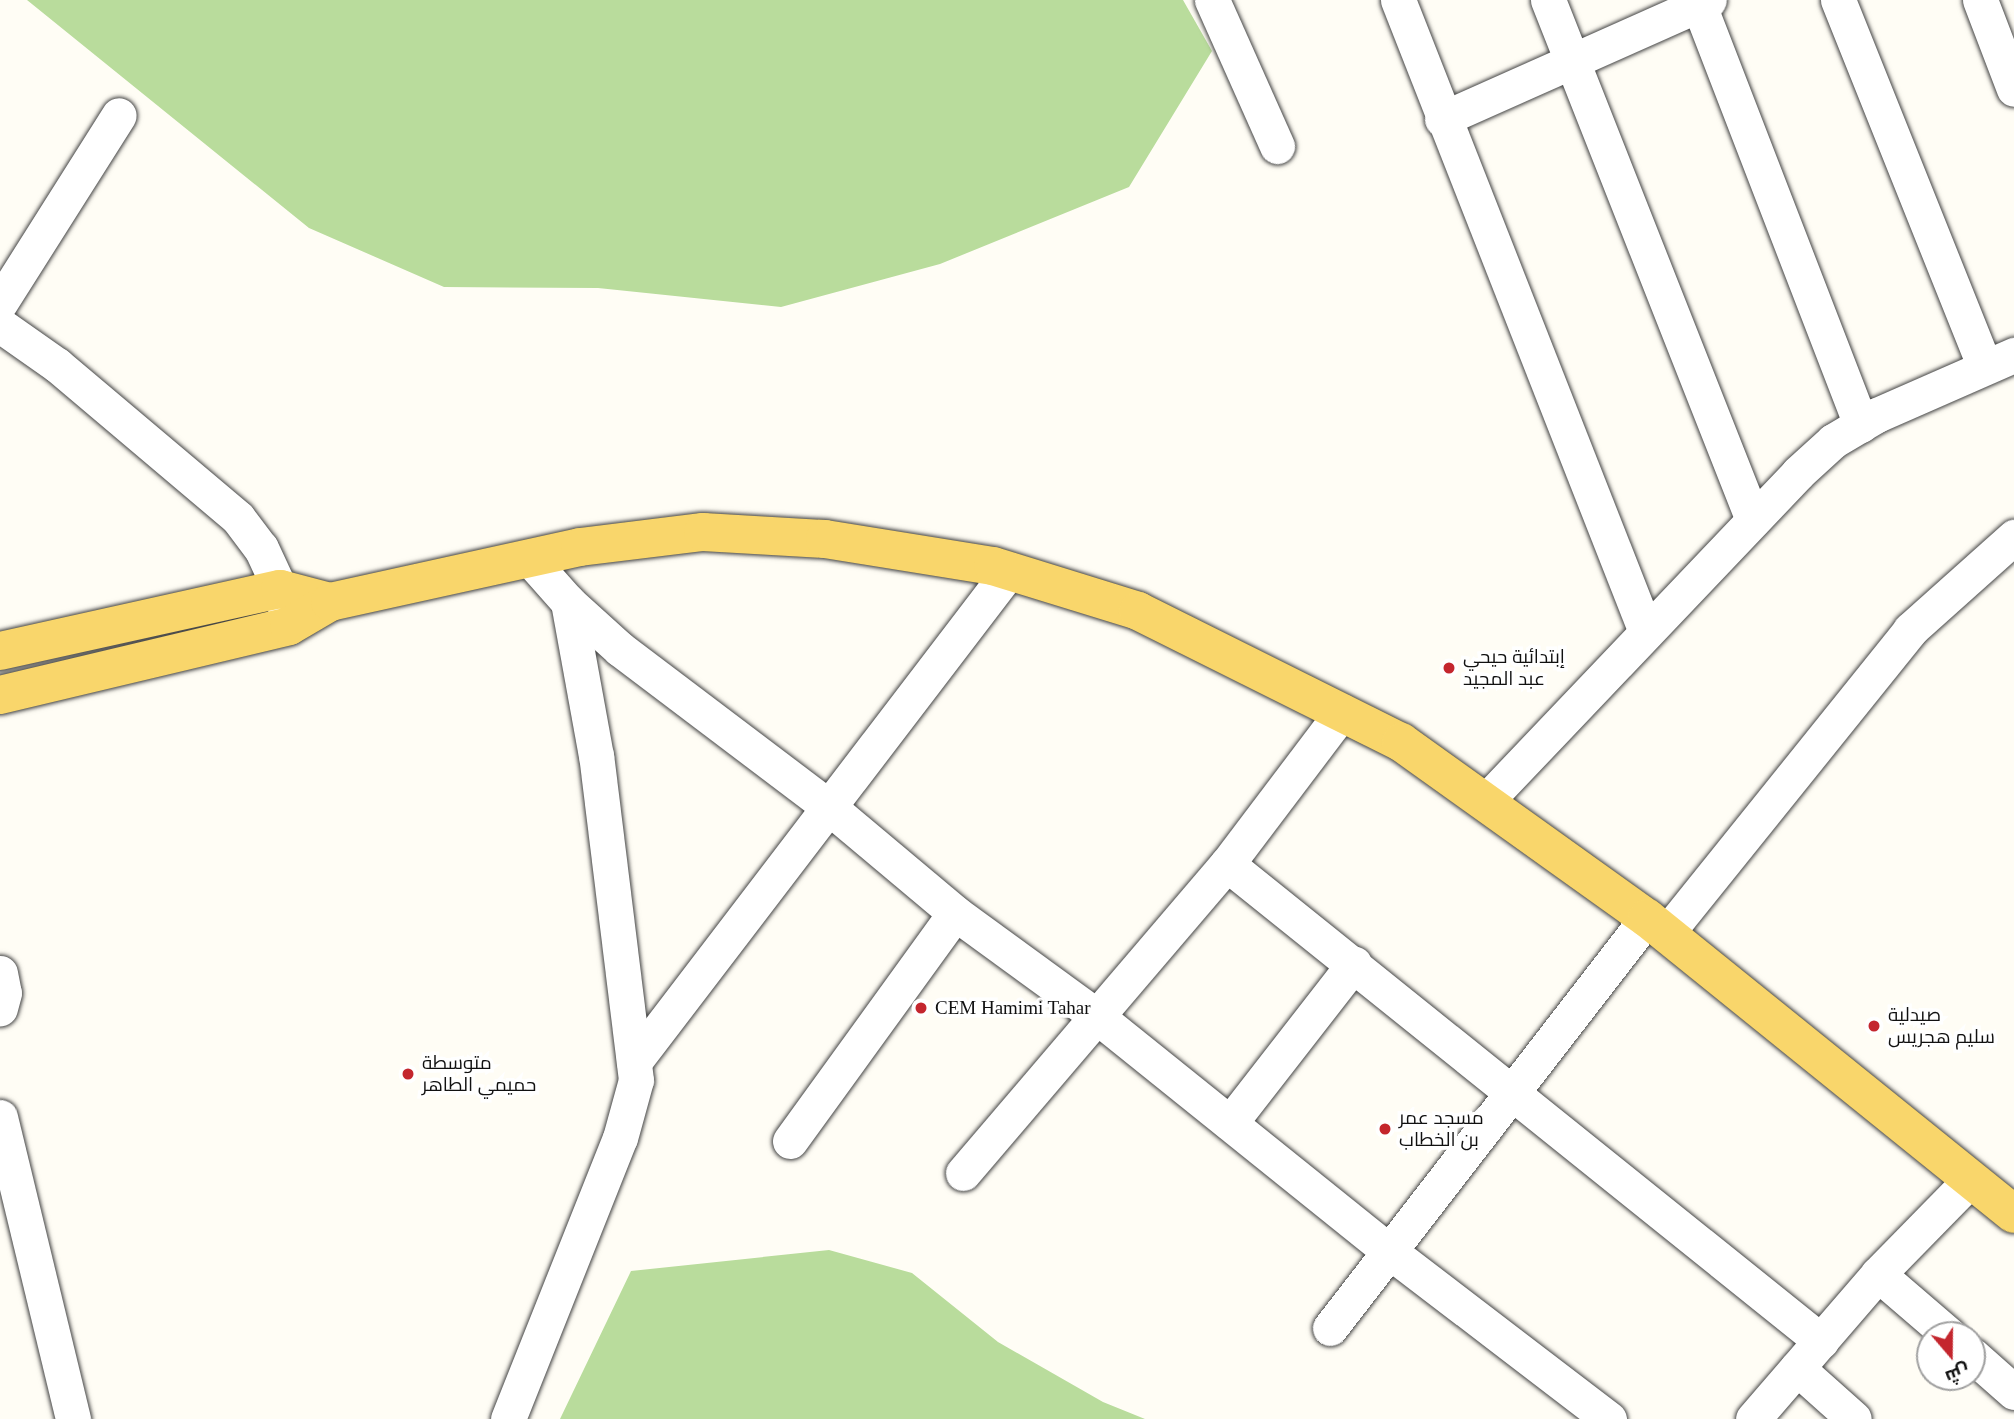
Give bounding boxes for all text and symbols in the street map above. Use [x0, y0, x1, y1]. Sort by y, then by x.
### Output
place label: إبتدائية حيحي عبد المجيد [1463, 646, 1565, 690]
marker: إبتدائية حيحي عبد المجيد [1441, 660, 1457, 676]
place label: CEM Hamimi Tahar [935, 997, 1091, 1019]
marker: CEM Hamimi Tahar [913, 1000, 929, 1016]
place label: صيدلية سليم هجريس [1888, 1004, 1995, 1048]
marker: صيدلية سليم هجريس [1866, 1018, 1882, 1034]
place label: متوسطة حميمي الطاهر [422, 1052, 536, 1096]
marker: متوسطة حميمي الطاهر [400, 1066, 416, 1082]
place label: مسجد عمر بن الخطاب [1399, 1107, 1484, 1151]
marker: مسجد عمر بن الخطاب [1377, 1121, 1393, 1137]
north arrow [1916, 1321, 1986, 1391]
text: ش [1943, 1360, 1973, 1388]

